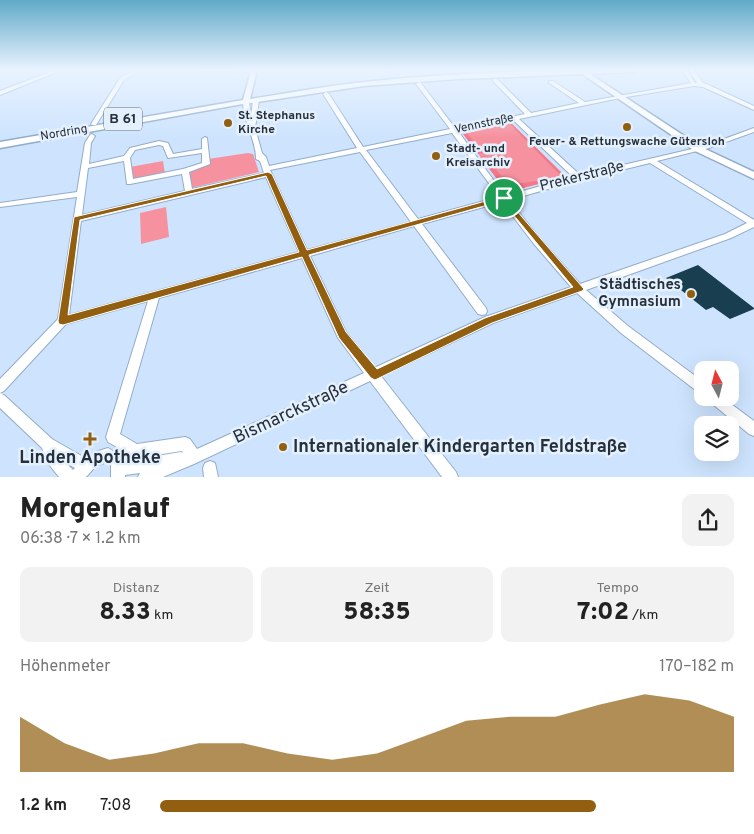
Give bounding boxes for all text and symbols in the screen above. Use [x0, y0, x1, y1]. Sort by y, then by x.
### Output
road number: B 61 [104, 108, 142, 130]
place label: St. Stephanus Kirche [238, 108, 315, 138]
street label: Vennstraße [453, 110, 515, 138]
marker: St. Stephanus Kirche [222, 117, 234, 129]
street label: Nordring [39, 121, 89, 145]
marker: Feuer- & Rettungswache Gütersloh [621, 121, 633, 133]
place label: Feuer- & Rettungswache Gütersloh [529, 134, 725, 150]
place label: Stadt- und Kreisarchiv [446, 141, 511, 171]
marker: Stadt- und Kreisarchiv [430, 150, 442, 162]
street label: Prekerstraße [538, 157, 626, 197]
pin [483, 177, 525, 219]
icon: arrive [490, 184, 518, 212]
place label: Städtisches Gymnasium [598, 276, 681, 312]
marker: Städtisches Gymnasium [685, 288, 697, 300]
north arrow [694, 361, 739, 406]
map controls [694, 361, 739, 461]
street label: Bismarckstraße [230, 376, 352, 450]
button: layers [694, 416, 739, 461]
marker: Linden Apotheke [84, 433, 96, 445]
place label: Internationaler Kindergarten Feldstraße [293, 436, 627, 459]
marker: Internationaler Kindergarten Feldstraße [277, 441, 289, 453]
place label: Linden Apotheke [19, 447, 161, 470]
text: Morgenlauf [20, 492, 170, 528]
button: share [682, 494, 734, 546]
text: 06:38 · 7 × 1.2 km [20, 529, 140, 549]
text: Distanz [113, 580, 160, 597]
text: Zeit [364, 580, 390, 597]
text: Tempo [596, 580, 639, 597]
text: 8.33 [99, 597, 151, 629]
text: 58:35 [343, 597, 411, 629]
text: 7:02 [577, 597, 629, 629]
text: km [151, 607, 173, 624]
text: /km [629, 607, 658, 624]
text: Höhenmeter [20, 657, 110, 677]
text: 170–182 m [659, 657, 734, 677]
text: 1.2 km [20, 796, 67, 816]
text: 7:08 [100, 796, 131, 816]

